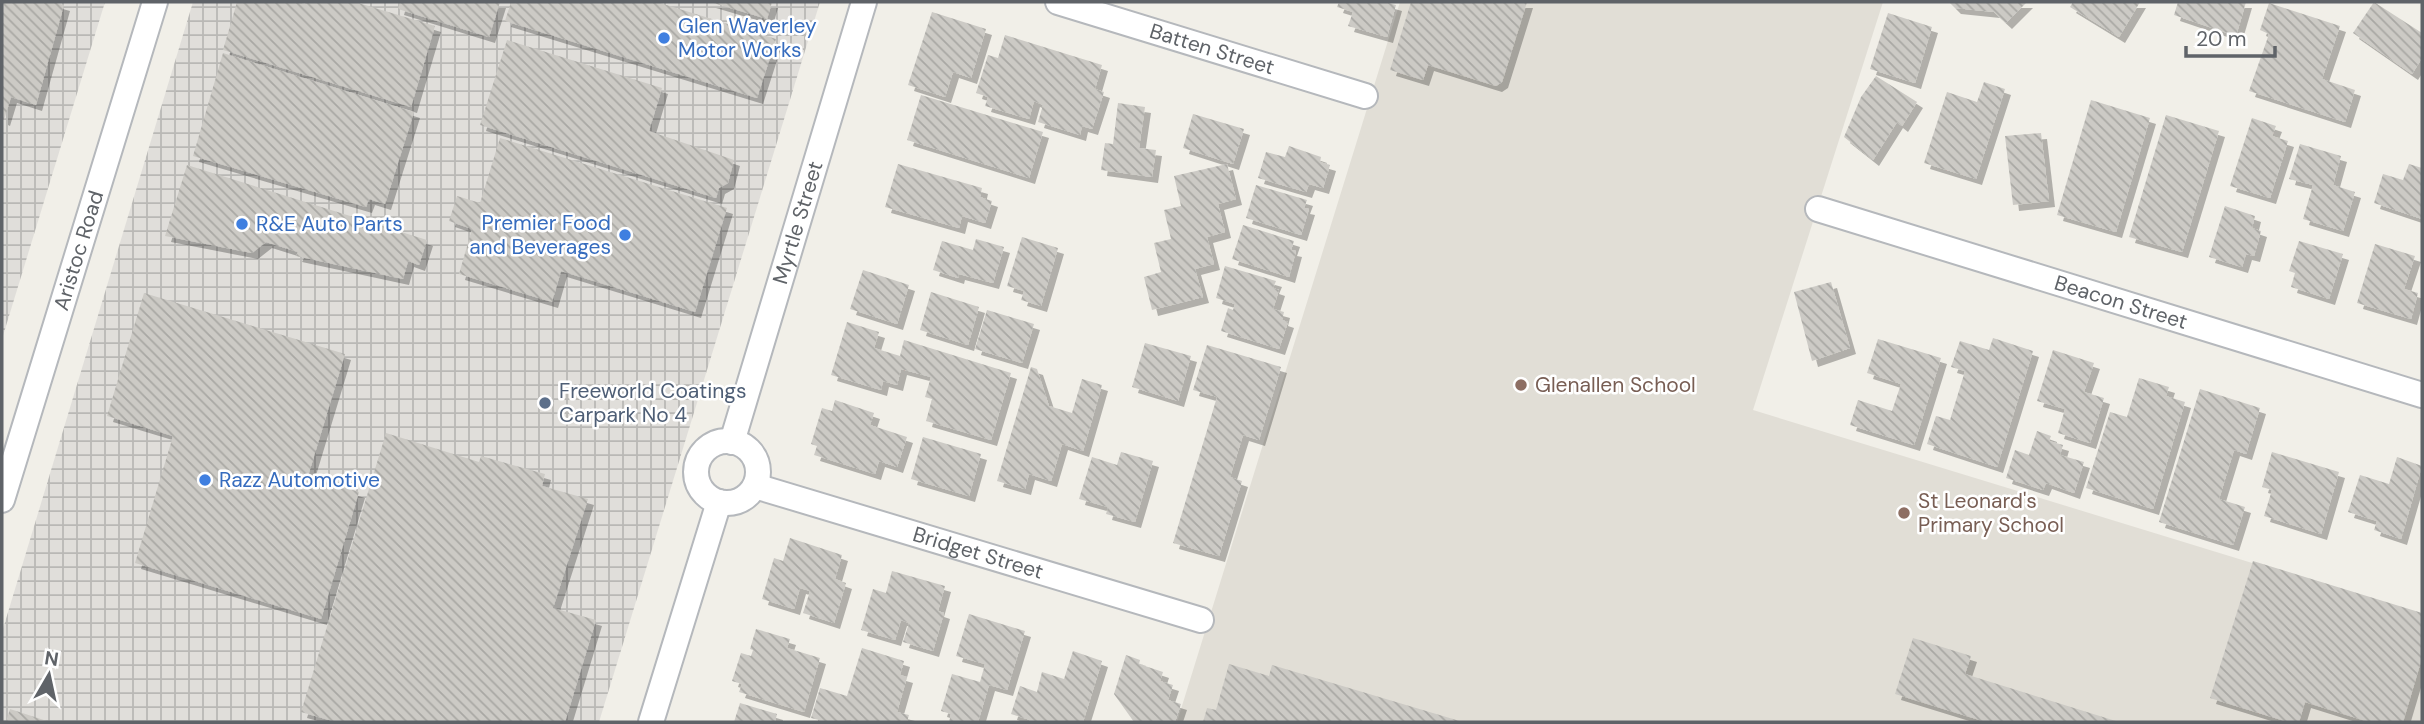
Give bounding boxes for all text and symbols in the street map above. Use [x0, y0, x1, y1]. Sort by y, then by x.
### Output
place label: Glen Waverley Motor Works [678, 12, 817, 64]
scale bar [2186, 14, 2275, 58]
street label: Batten Street [1146, 17, 1278, 81]
text: 20 m [2196, 25, 2247, 53]
marker: Glen Waverley Motor Works [656, 30, 672, 46]
street label: Myrtle Street [766, 158, 829, 288]
street label: Aristoc Road [47, 187, 110, 314]
place label: Premier Food and Beverages [469, 209, 611, 261]
place label: R&E Auto Parts [256, 210, 403, 238]
marker: R&E Auto Parts [234, 216, 250, 232]
marker: Premier Food and Beverages [617, 227, 633, 243]
street label: Beacon Street [2051, 269, 2191, 336]
place label: Glenallen School [1535, 371, 1696, 399]
place label: Freeworld Coatings Carpark No 4 [559, 377, 747, 429]
marker: Glenallen School [1513, 377, 1529, 393]
marker: Freeworld Coatings Carpark No 4 [537, 395, 553, 411]
place label: Razz Automotive [219, 466, 380, 494]
marker: Razz Automotive [197, 472, 213, 488]
place label: St Leonard's Primary School [1918, 487, 2064, 539]
marker: St Leonard's Primary School [1896, 505, 1912, 521]
street label: Bridget Street [910, 520, 1047, 586]
north arrow [14, 640, 84, 710]
text: N [43, 645, 60, 672]

